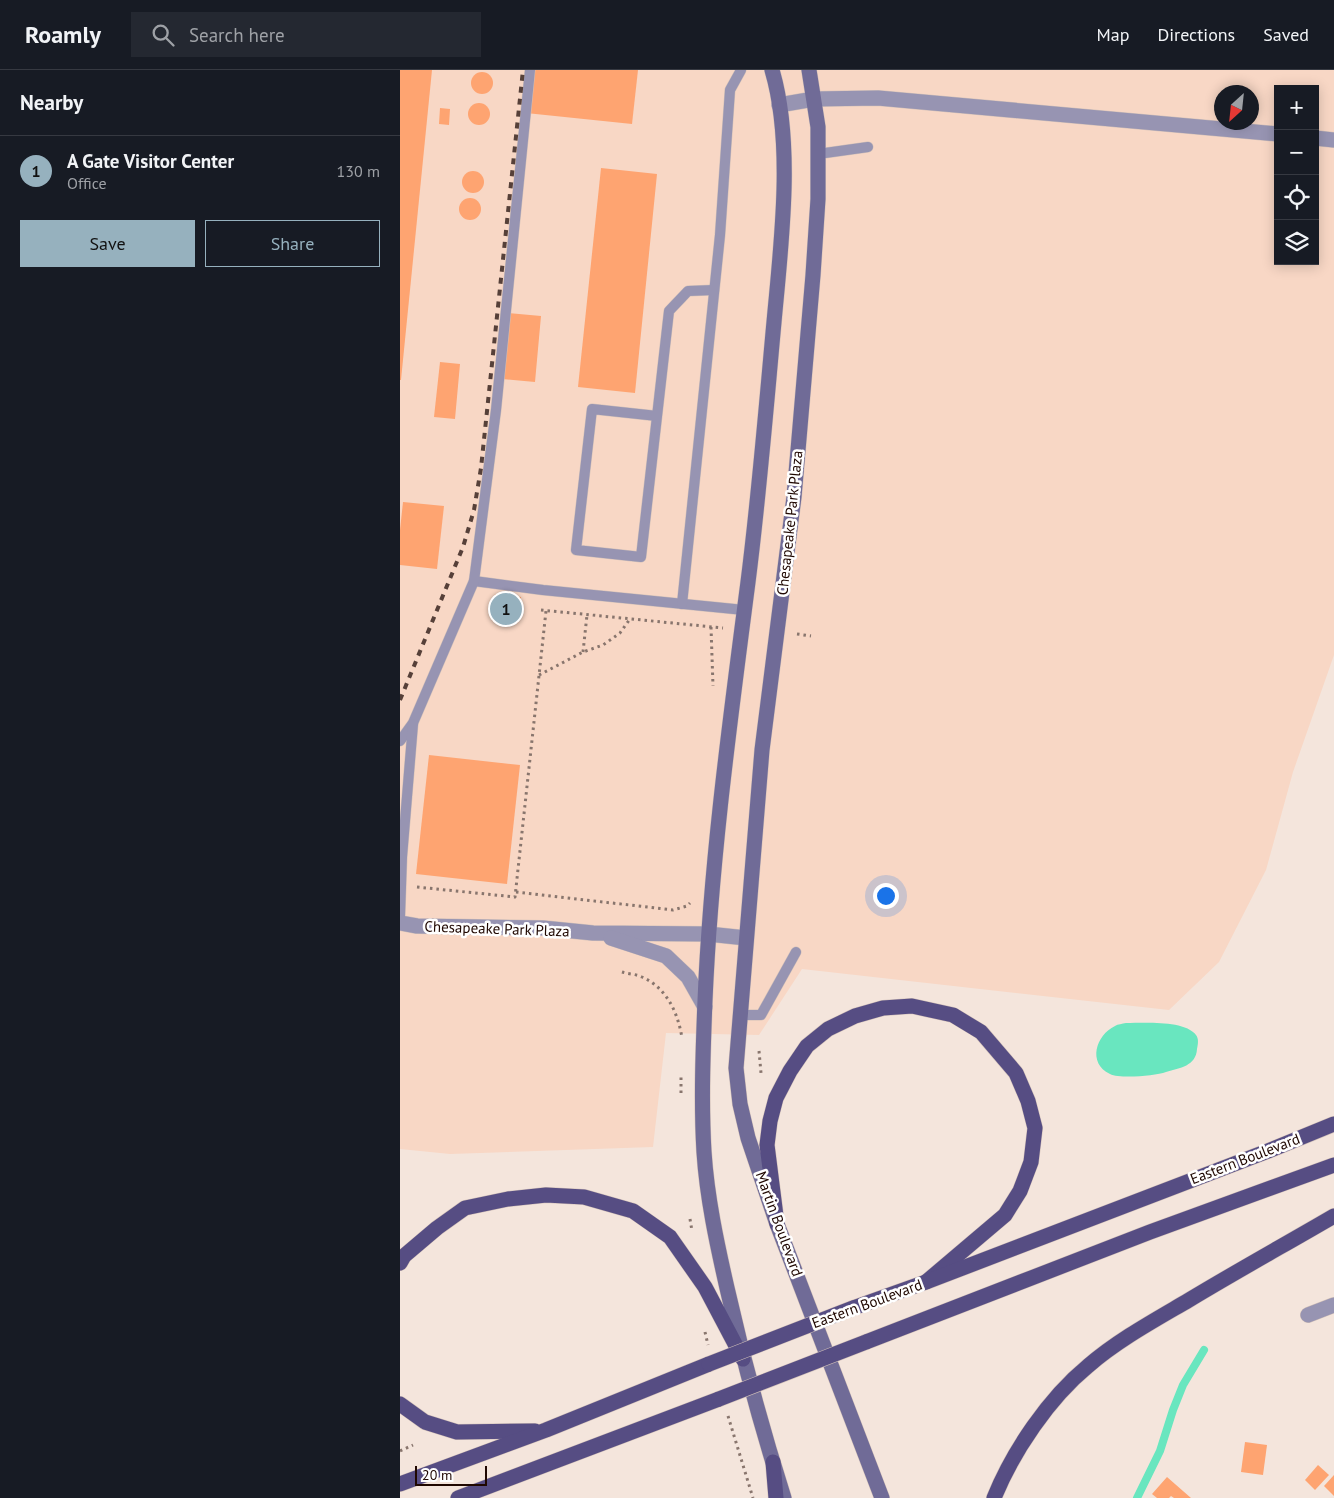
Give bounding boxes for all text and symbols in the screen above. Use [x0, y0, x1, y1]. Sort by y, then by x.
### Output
search box [131, 12, 481, 57]
text: Roamly [25, 19, 101, 50]
icon: search [149, 21, 177, 49]
text: Search here [189, 23, 285, 47]
text: Map [1097, 23, 1129, 46]
text: Directions [1157, 23, 1235, 46]
text: Saved [1263, 23, 1309, 46]
north arrow [1214, 85, 1259, 130]
map controls [1274, 85, 1319, 265]
button: + [1274, 85, 1319, 130]
text: Nearby [20, 89, 83, 116]
button: − [1274, 130, 1319, 175]
text: A Gate Visitor Center [67, 149, 234, 173]
text: 1 [31, 161, 41, 181]
text: 130 m [337, 161, 380, 181]
text: Office [67, 173, 107, 193]
button: locate [1274, 175, 1319, 220]
button: Save [20, 220, 195, 267]
button: Share [205, 220, 380, 267]
button: layers [1274, 220, 1319, 265]
street label: Chesapeake Park Plaza [772, 450, 807, 596]
pin: 1 [490, 590, 522, 628]
your location [873, 883, 899, 909]
street label: Chesapeake Park Plaza [424, 916, 570, 941]
street label: Eastern Boulevard [1187, 1129, 1302, 1188]
street label: Martin Boulevard [752, 1169, 807, 1279]
street label: Eastern Boulevard [809, 1275, 925, 1332]
scale bar [415, 1463, 488, 1486]
text: 20 m [422, 1466, 452, 1484]

